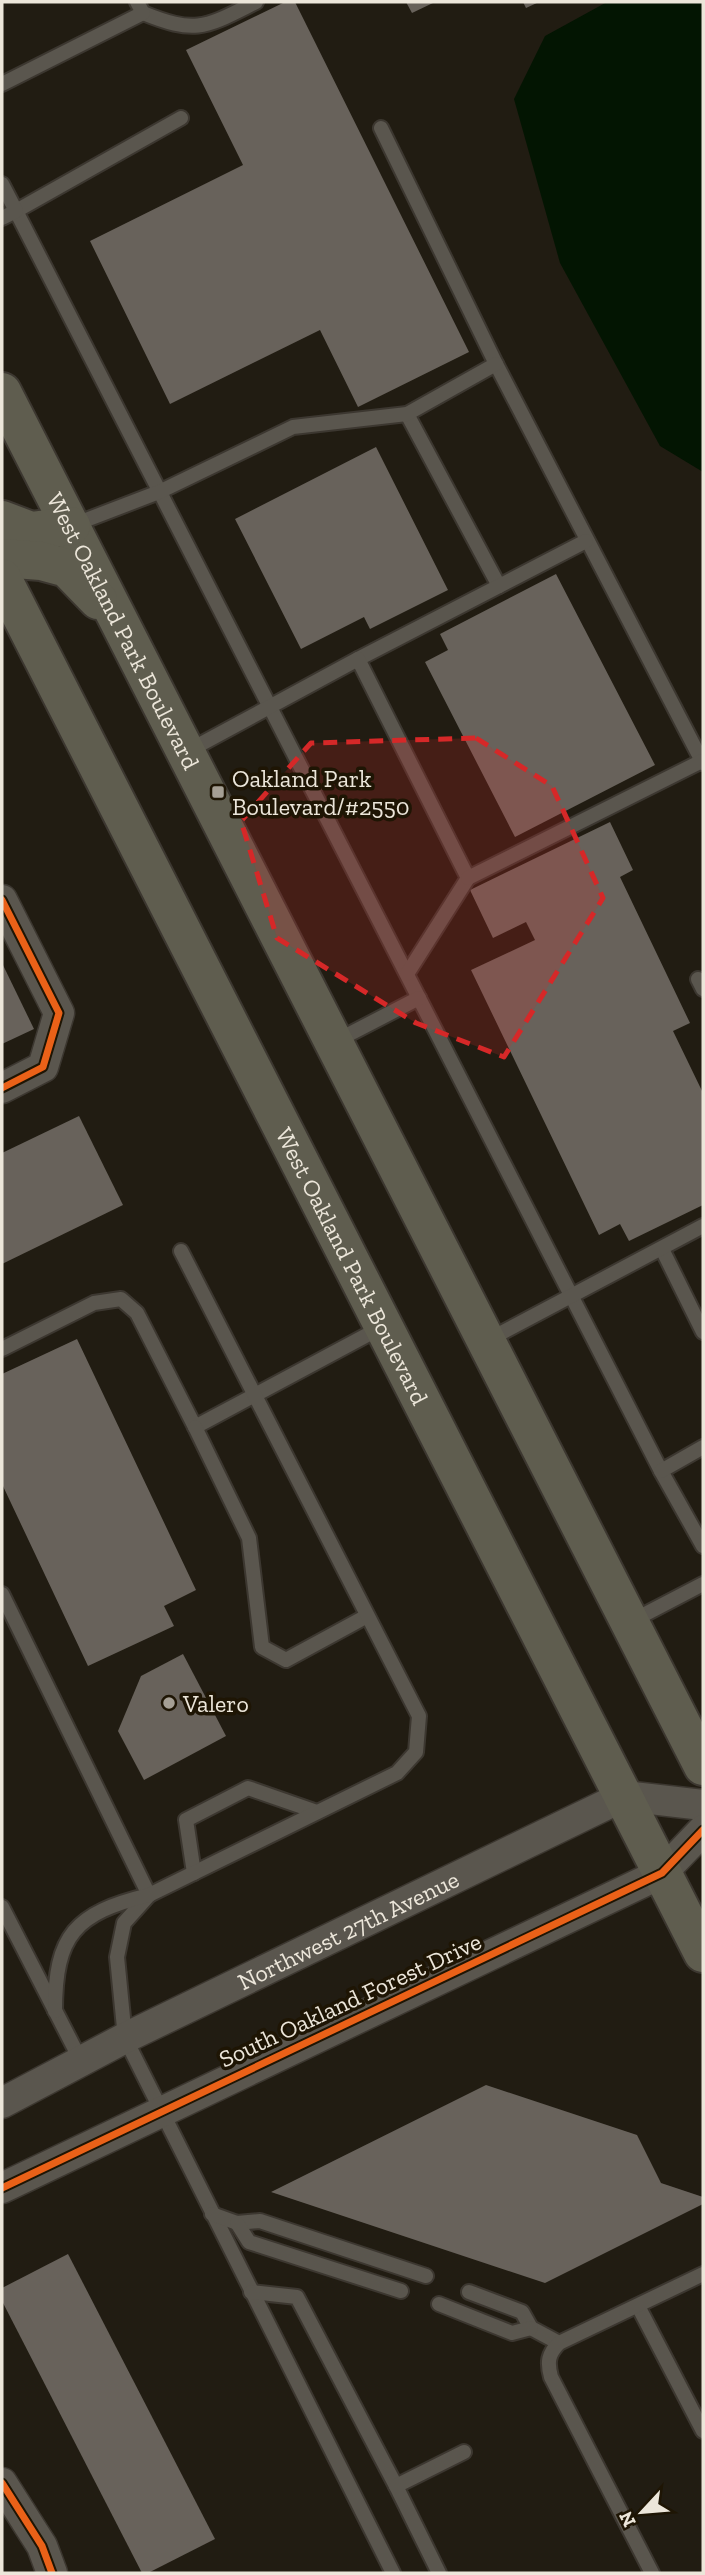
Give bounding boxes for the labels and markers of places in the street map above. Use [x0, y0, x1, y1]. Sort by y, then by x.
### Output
place label: Oakland Park Boulevard/#2550 [232, 764, 410, 821]
marker: Oakland Park Boulevard/#2550 [210, 784, 226, 800]
place label: Valero [182, 1689, 249, 1718]
marker: Valero [161, 1695, 177, 1711]

